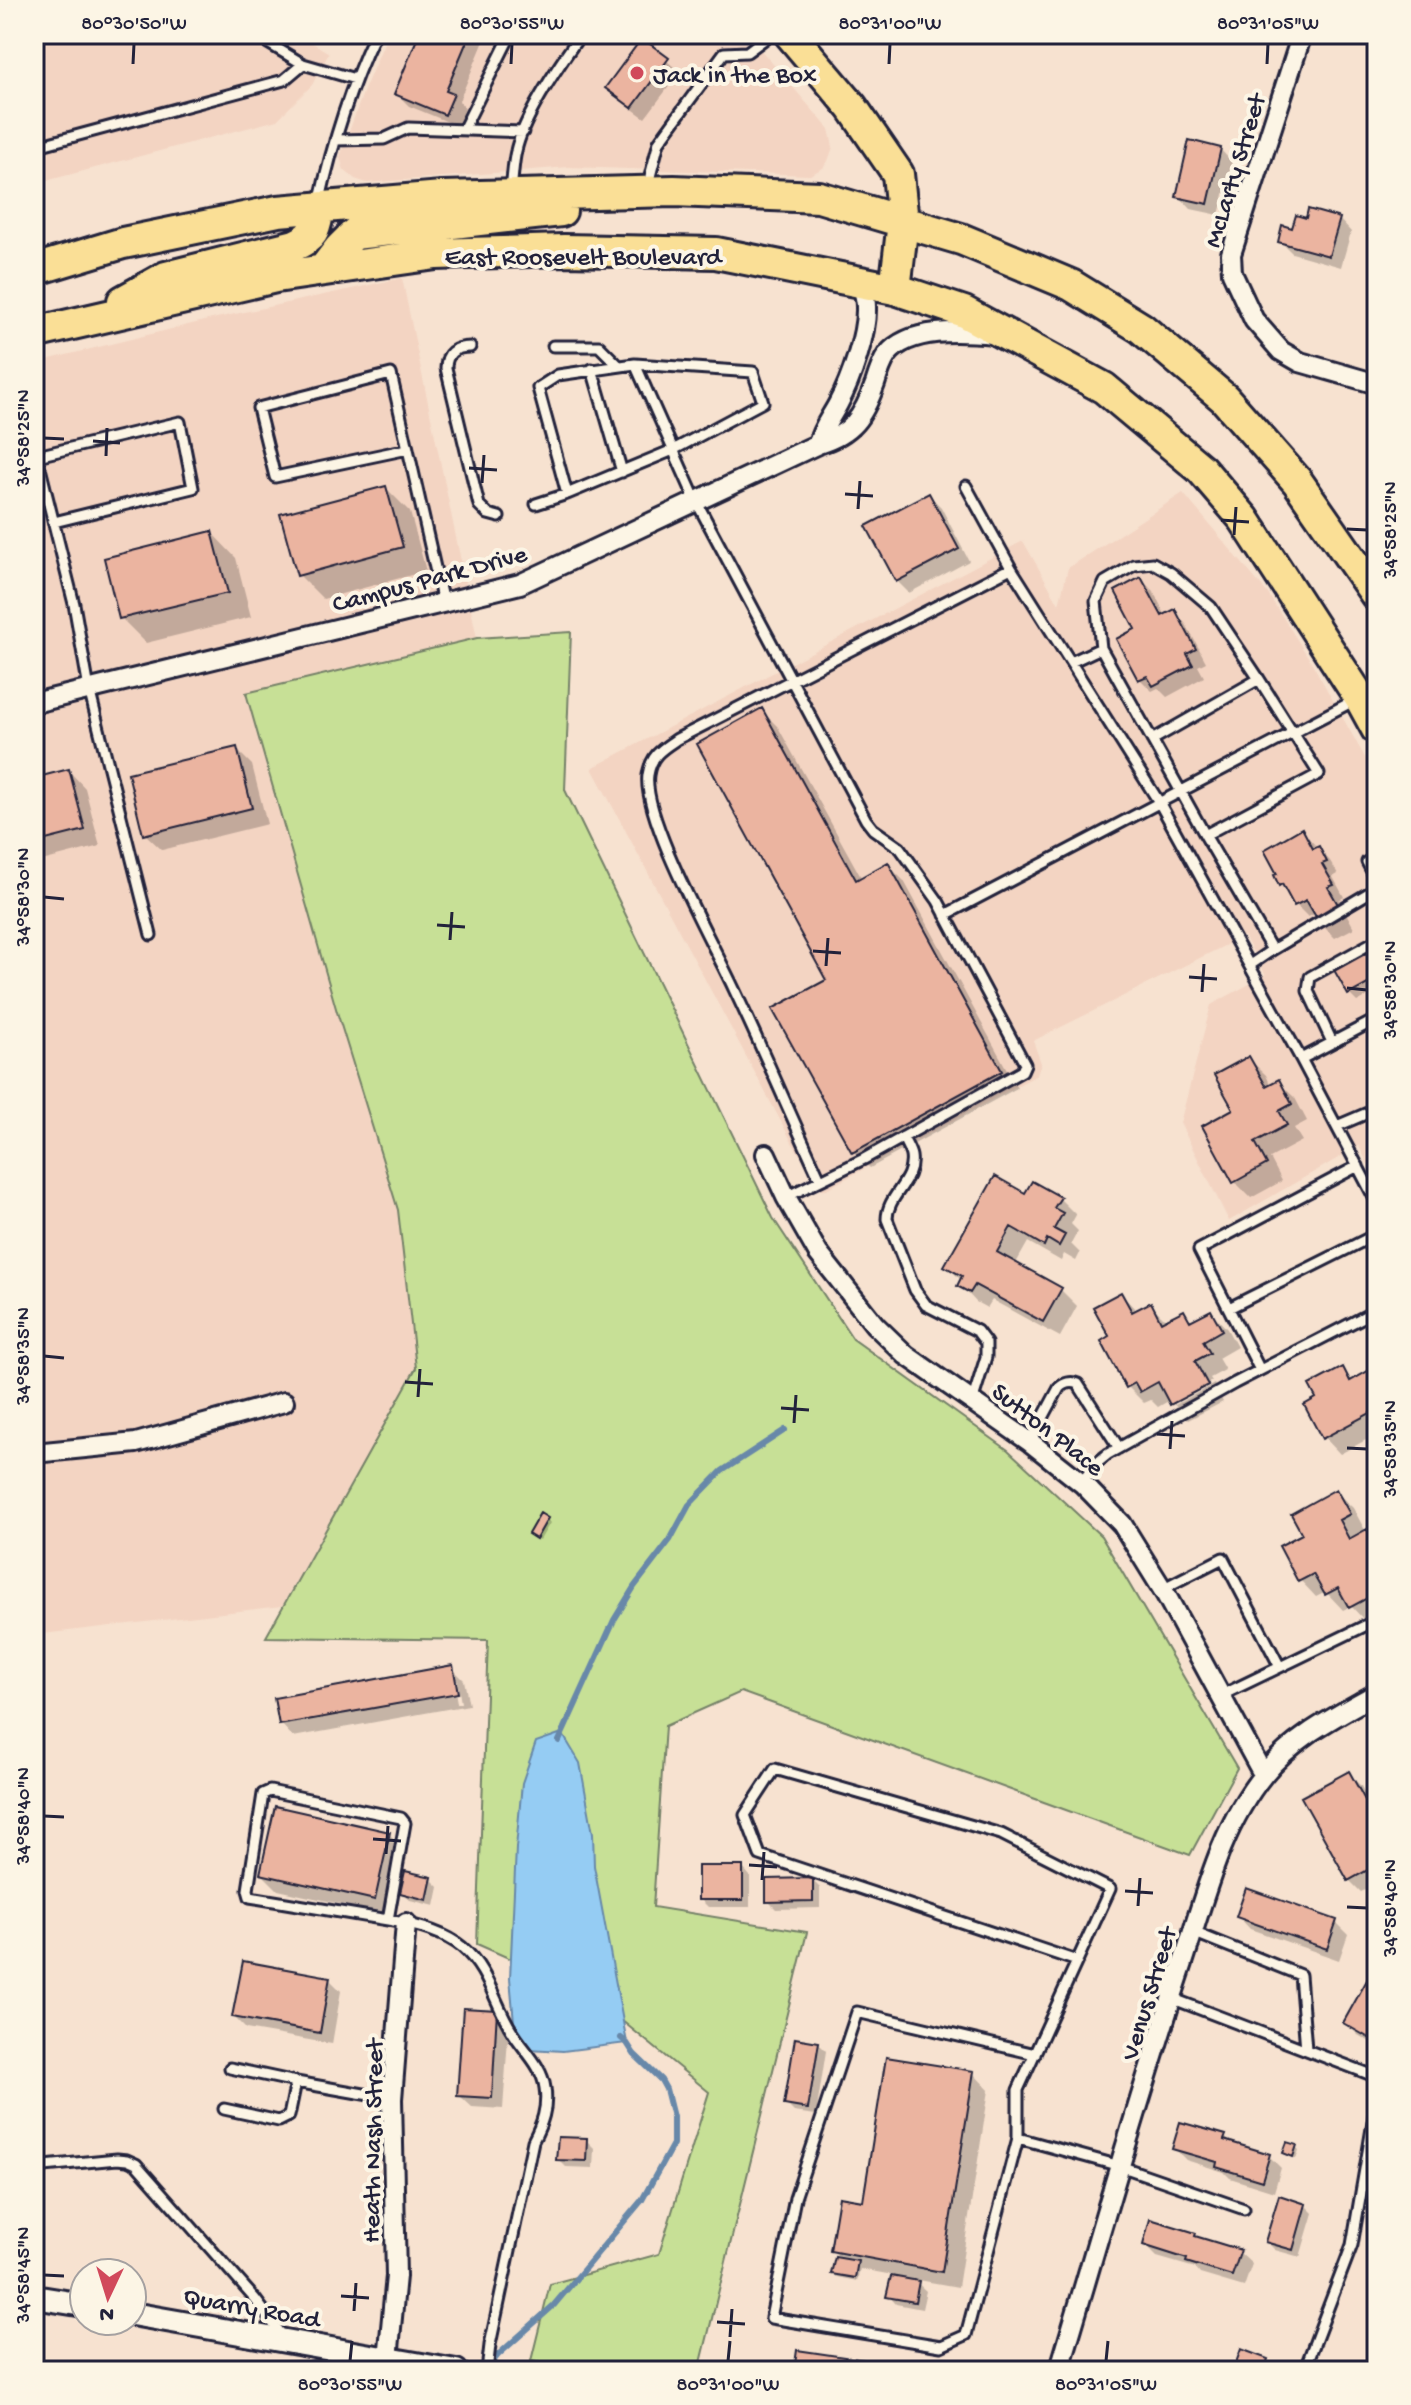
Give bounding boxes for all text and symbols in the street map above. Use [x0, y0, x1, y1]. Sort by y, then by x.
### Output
text: 80°30'50"W [81, 14, 187, 37]
text: 80°30'55"W [460, 14, 564, 37]
text: 80°31'00"W [839, 14, 941, 37]
text: 80°31'05"W [1217, 14, 1319, 37]
place label: Jack in the Box [653, 62, 817, 93]
marker: Jack in the Box [628, 64, 646, 82]
street label: McLarty Street [1199, 89, 1276, 252]
street label: East Roosevelt Boulevard [445, 244, 723, 275]
text: 34°58'25"N [14, 389, 37, 488]
text: 34°58'25"N [1381, 481, 1404, 580]
street label: Campus Park Drive [330, 540, 531, 622]
text: 34°58'30"N [14, 848, 37, 947]
text: 34°58'30"N [1381, 941, 1404, 1040]
text: 34°58'35"N [14, 1307, 37, 1406]
street label: Sutton Place [984, 1378, 1109, 1485]
text: 34°58'35"N [1381, 1400, 1404, 1499]
text: 34°58'40"N [14, 1767, 37, 1866]
text: 34°58'40"N [1381, 1859, 1404, 1958]
street label: Venus Street [1116, 1922, 1187, 2066]
street label: Heath Nash Street [358, 2037, 393, 2243]
text: 34°58'45"N [14, 2227, 37, 2324]
north arrow [68, 2257, 148, 2337]
street label: Quarry Road [180, 2283, 324, 2338]
text: N [99, 2299, 115, 2326]
text: 80°30'55"W [298, 2375, 402, 2398]
text: 80°31'00"W [677, 2375, 779, 2398]
text: 80°31'05"W [1055, 2375, 1157, 2398]

